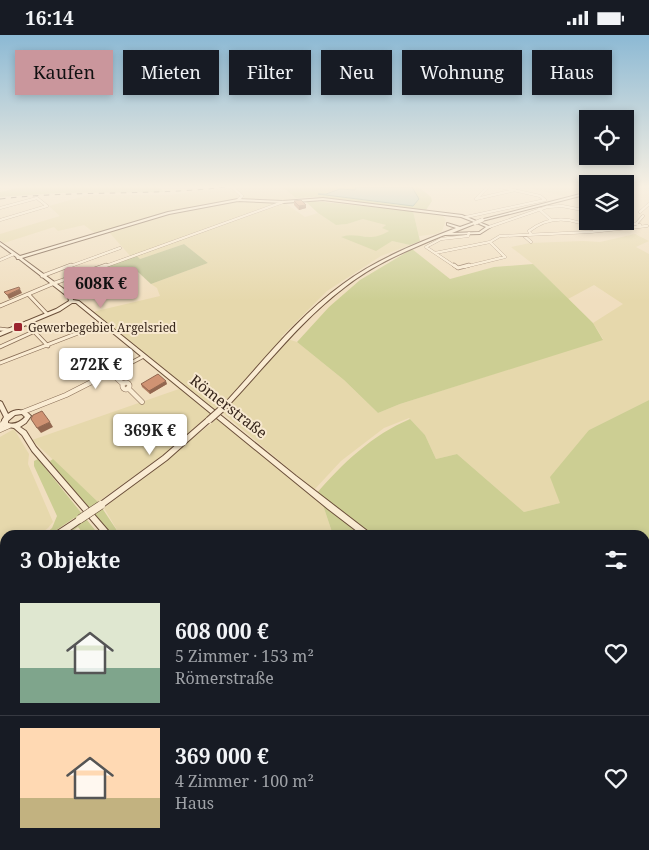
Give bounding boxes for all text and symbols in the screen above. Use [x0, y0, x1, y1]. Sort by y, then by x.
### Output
text: 16:14 [25, 5, 74, 31]
chip: Kaufen [15, 50, 113, 95]
chip: Mieten [123, 50, 219, 95]
chip: Filter [229, 50, 311, 95]
chip: Neu [321, 50, 392, 95]
chip: Wohnung [402, 50, 522, 95]
chip: Haus [532, 50, 612, 95]
map controls [579, 110, 634, 230]
button: locate [579, 110, 634, 165]
button: layers [579, 175, 634, 230]
pin: 608K € [60, 267, 142, 309]
text: 608K € [75, 272, 127, 294]
place label: Gewerbegebiet Argelsried [28, 319, 177, 336]
marker: Gewerbegebiet Argelsried [12, 321, 24, 333]
pin: 272K € [55, 347, 137, 390]
text: 272K € [70, 353, 122, 375]
street label: Römerstraße [186, 370, 272, 442]
pin: 369K € [109, 413, 191, 456]
text: 369K € [124, 419, 176, 441]
text: 3 Objekte [20, 546, 121, 574]
icon: filters [602, 546, 630, 574]
text: 608 000 € [175, 617, 269, 645]
icon: home [60, 623, 120, 683]
icon: heart [602, 639, 630, 667]
text: 5 Zimmer · 153 m² [175, 645, 314, 667]
text: Römerstraße [175, 667, 274, 689]
text: 369 000 € [175, 742, 269, 770]
icon: home [60, 748, 120, 808]
icon: heart [602, 764, 630, 792]
text: 4 Zimmer · 100 m² [175, 770, 314, 792]
text: Haus [175, 792, 214, 814]

